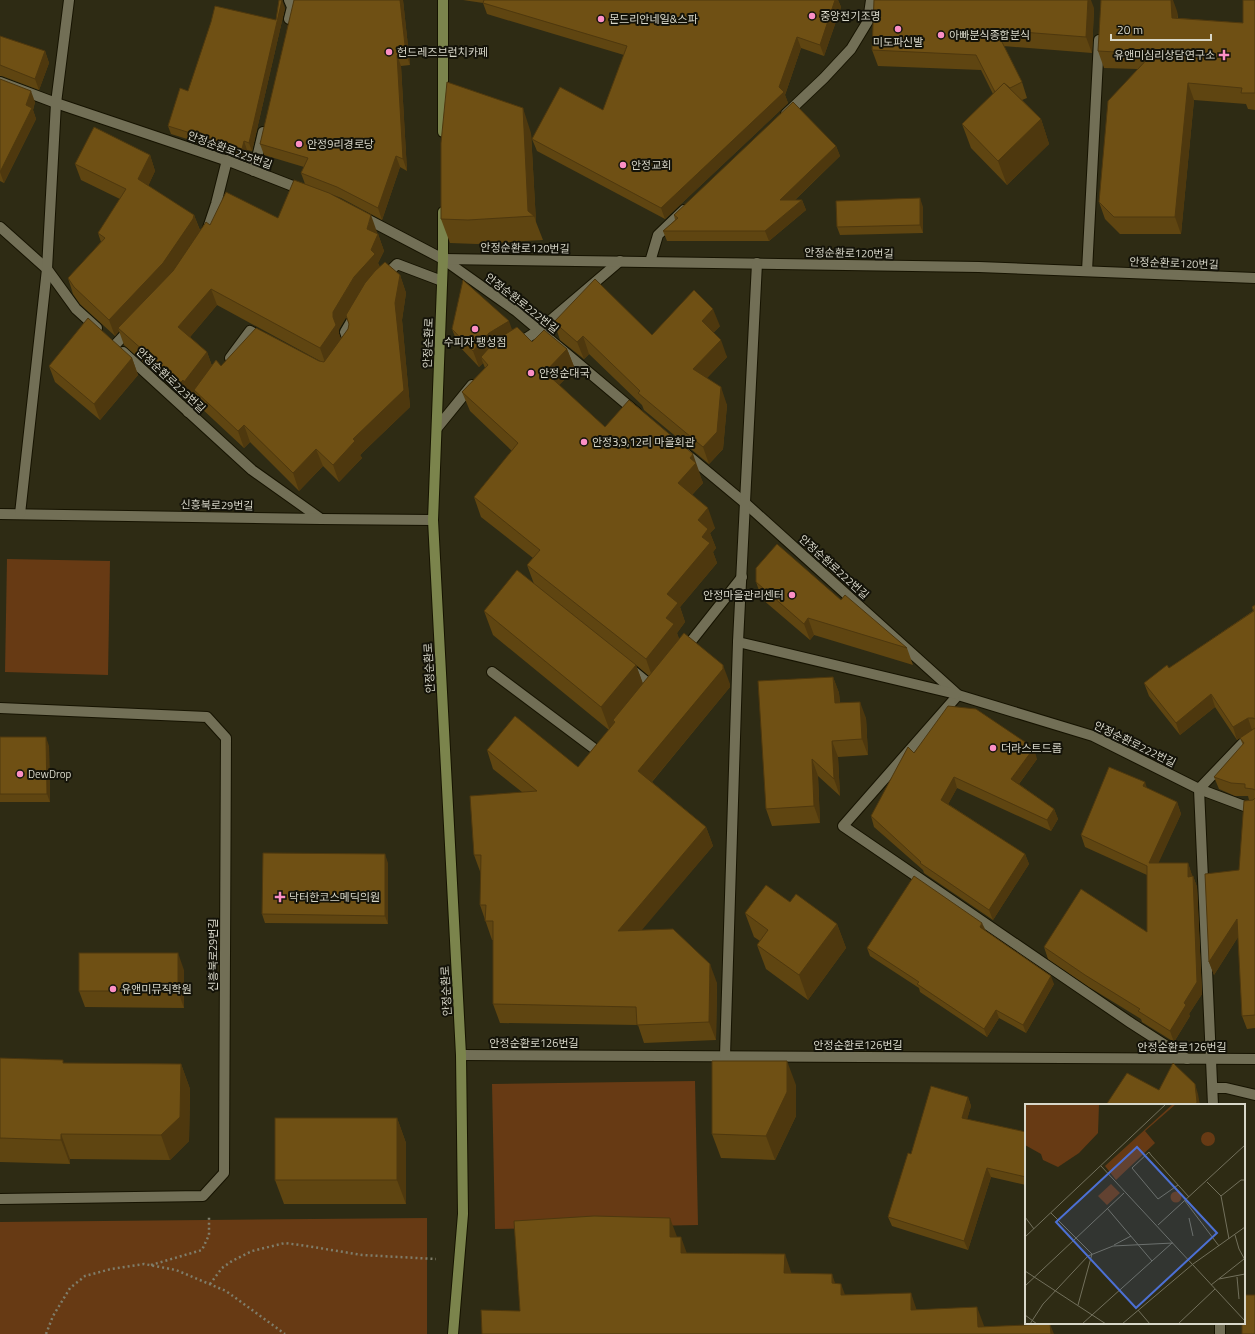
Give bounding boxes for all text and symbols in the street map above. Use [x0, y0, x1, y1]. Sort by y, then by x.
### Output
place label: 중앙전기조명 [820, 8, 881, 24]
place label: 몬드리안네일&스파 [609, 11, 698, 27]
marker: 중앙전기조명 [807, 11, 817, 21]
marker: 몬드리안네일&스파 [596, 14, 606, 24]
scale bar [1111, 16, 1211, 42]
text: 20 m [1117, 20, 1143, 39]
marker: 미도파신발 [893, 24, 903, 34]
place label: 아빠분식종합분식 [949, 27, 1030, 43]
marker: 아빠분식종합분식 [936, 30, 946, 40]
place label: 미도파신발 [873, 34, 923, 50]
place label: 헌드레즈브런치카페 [397, 44, 488, 60]
marker: 헌드레즈브런치카페 [384, 47, 394, 57]
place label: 유앤미심리상담연구소 [1114, 47, 1215, 63]
marker: 유앤미심리상담연구소 [1218, 49, 1230, 61]
street label: 안정순환로225번길 [185, 127, 275, 173]
place label: 안정9리경로당 [307, 136, 374, 152]
marker: 안정9리경로당 [294, 139, 304, 149]
place label: 안정교회 [631, 157, 671, 173]
marker: 안정교회 [618, 160, 628, 170]
street label: 안정순환로120번길 [480, 239, 570, 257]
street label: 안정순환로120번길 [804, 244, 894, 262]
street label: 안정순환로120번길 [1129, 253, 1219, 273]
street label: 안정순환로222번길 [482, 269, 562, 337]
street label: 안정순환로 [419, 317, 437, 369]
marker: 수피자 팽성점 [470, 324, 480, 334]
place label: 수피자 팽성점 [443, 334, 507, 350]
street label: 안정순환로223번길 [133, 344, 209, 416]
place label: 안정순대국 [539, 365, 590, 381]
marker: 안정순대국 [526, 368, 536, 378]
place label: 안정3,9,12리 마을회관 [592, 434, 695, 450]
marker: 안정3,9,12리 마을회관 [579, 437, 589, 447]
street label: 신흥북로29번길 [180, 496, 254, 514]
street label: 안정순환로222번길 [795, 531, 873, 603]
place label: 안정마을관리센터 [703, 587, 784, 603]
marker: 안정마을관리센터 [787, 590, 797, 600]
street label: 안정순환로 [420, 642, 438, 694]
street label: 안정순환로222번길 [1091, 717, 1179, 771]
place label: 더라스트드롭 [1001, 740, 1062, 756]
marker: 더라스트드롭 [988, 743, 998, 753]
place label: DewDrop [28, 766, 72, 782]
marker: DewDrop [15, 769, 25, 779]
place label: 닥터한코스메딕의원 [289, 889, 380, 905]
marker: 닥터한코스메딕의원 [274, 891, 286, 903]
street label: 신흥북로29번길 [205, 918, 221, 992]
street label: 안정순환로 [437, 965, 455, 1017]
place label: 유앤미뮤직학원 [121, 981, 192, 997]
marker: 유앤미뮤직학원 [108, 984, 118, 994]
street label: 안정순환로126번길 [489, 1035, 579, 1051]
street label: 안정순환로126번길 [813, 1037, 903, 1053]
street label: 안정순환로126번길 [1137, 1039, 1227, 1055]
inset map [1025, 1104, 1245, 1324]

